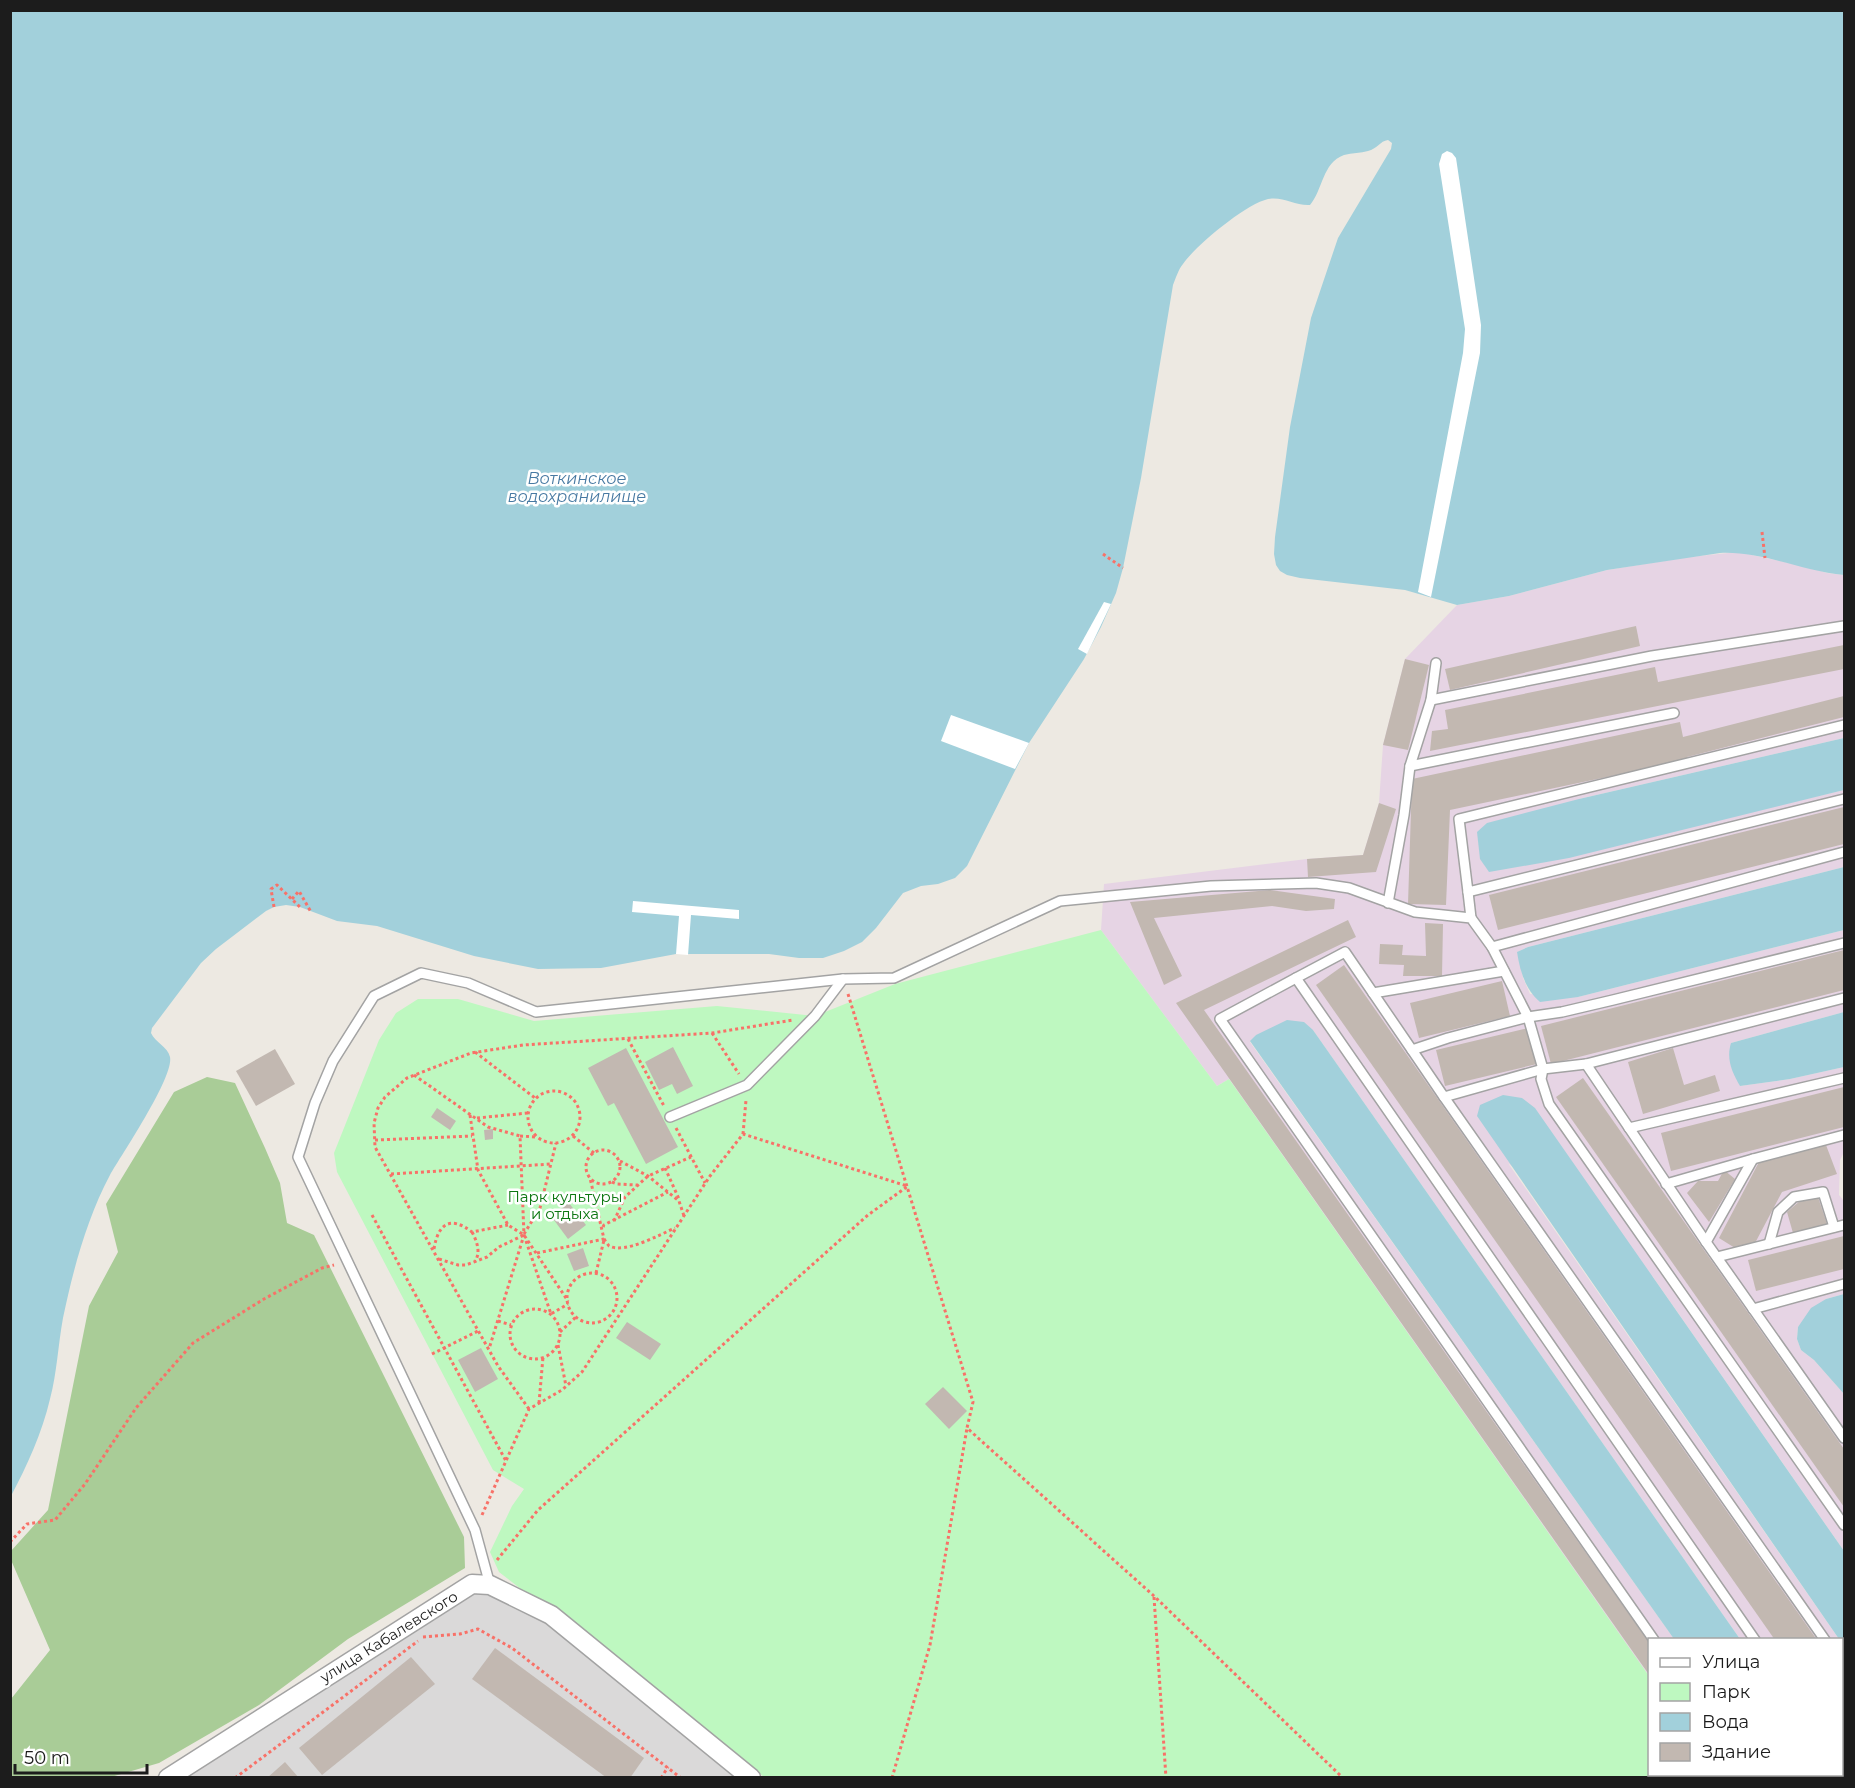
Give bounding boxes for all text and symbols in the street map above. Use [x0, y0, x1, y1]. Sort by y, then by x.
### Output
water label: Воткинское водохранилище [508, 469, 646, 506]
park label: Парк культуры и отдыха [507, 1187, 623, 1223]
street label: улица Кабалевского [315, 1586, 461, 1687]
legend [1648, 1638, 1843, 1776]
text: Улица [1702, 1651, 1760, 1673]
text: Парк [1702, 1681, 1751, 1703]
text: Вода [1702, 1711, 1749, 1733]
scale bar [15, 1737, 147, 1775]
text: Здание [1702, 1741, 1771, 1763]
text: 50 m [24, 1747, 70, 1769]

